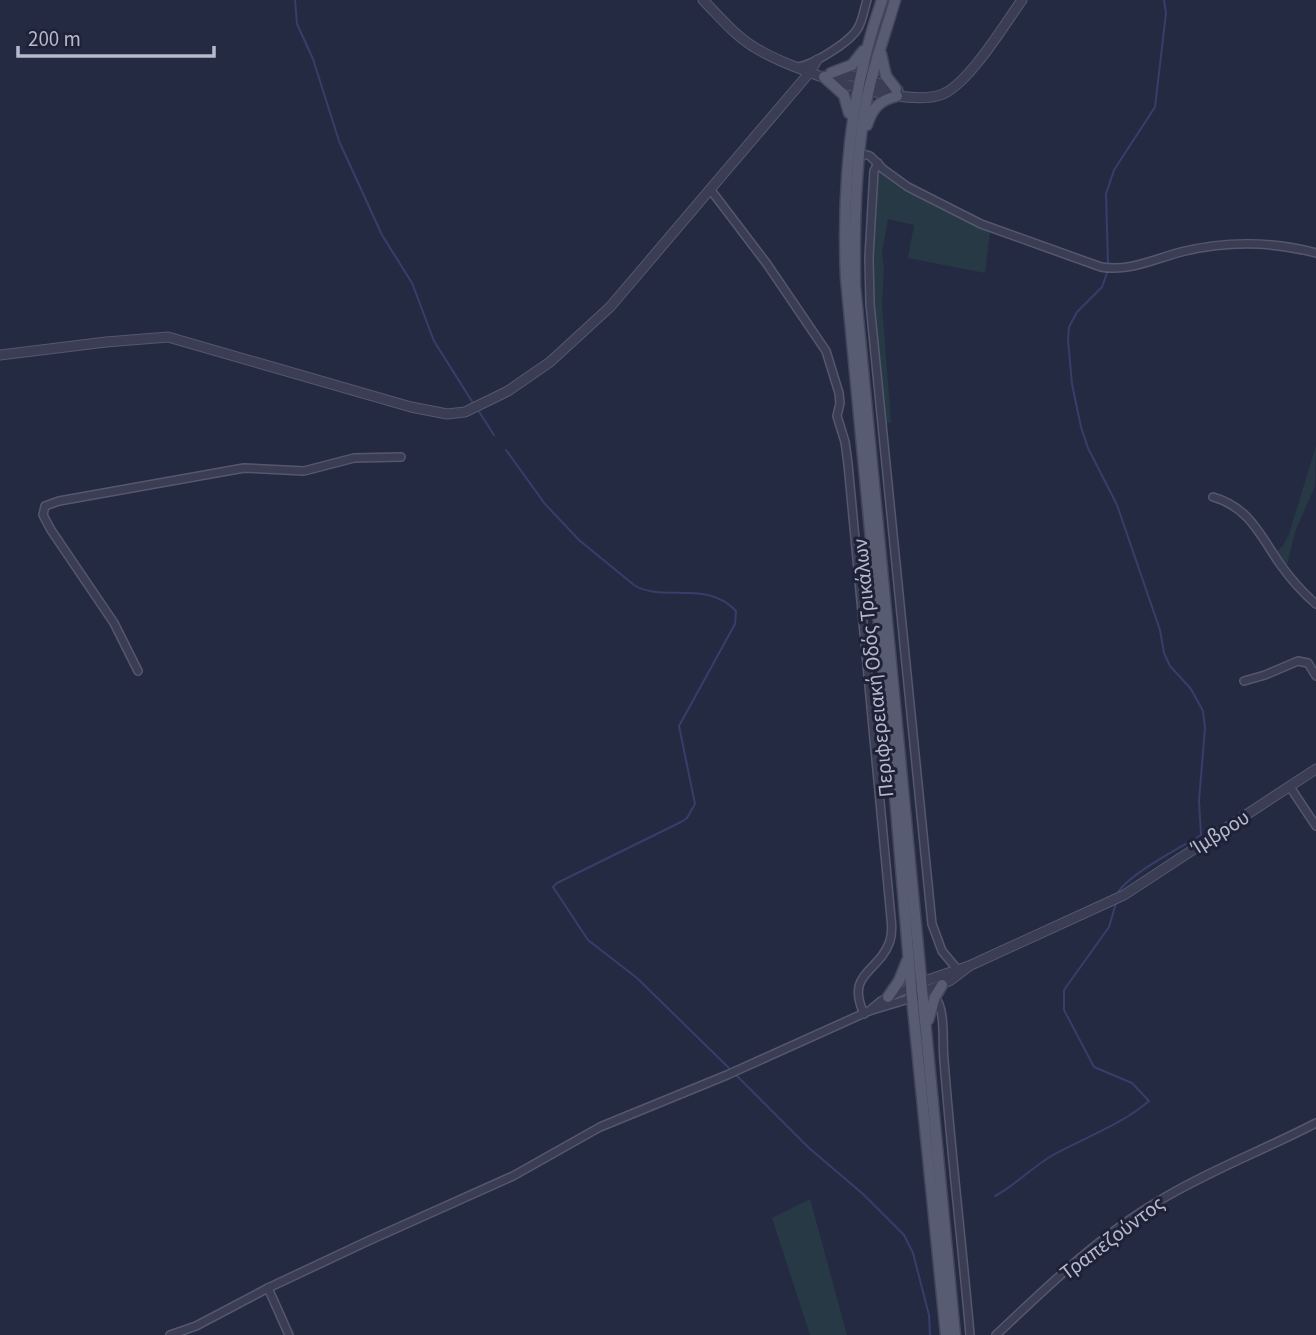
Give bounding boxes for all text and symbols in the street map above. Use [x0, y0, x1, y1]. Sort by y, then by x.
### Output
scale bar [18, 14, 214, 58]
text: 200 m [28, 24, 81, 54]
street label: Περιφερειακή Οδός Τρικάλων [845, 537, 901, 799]
street label: Ίμβρου [1184, 802, 1255, 862]
street label: Τραπεζούντος [1054, 1189, 1170, 1287]

